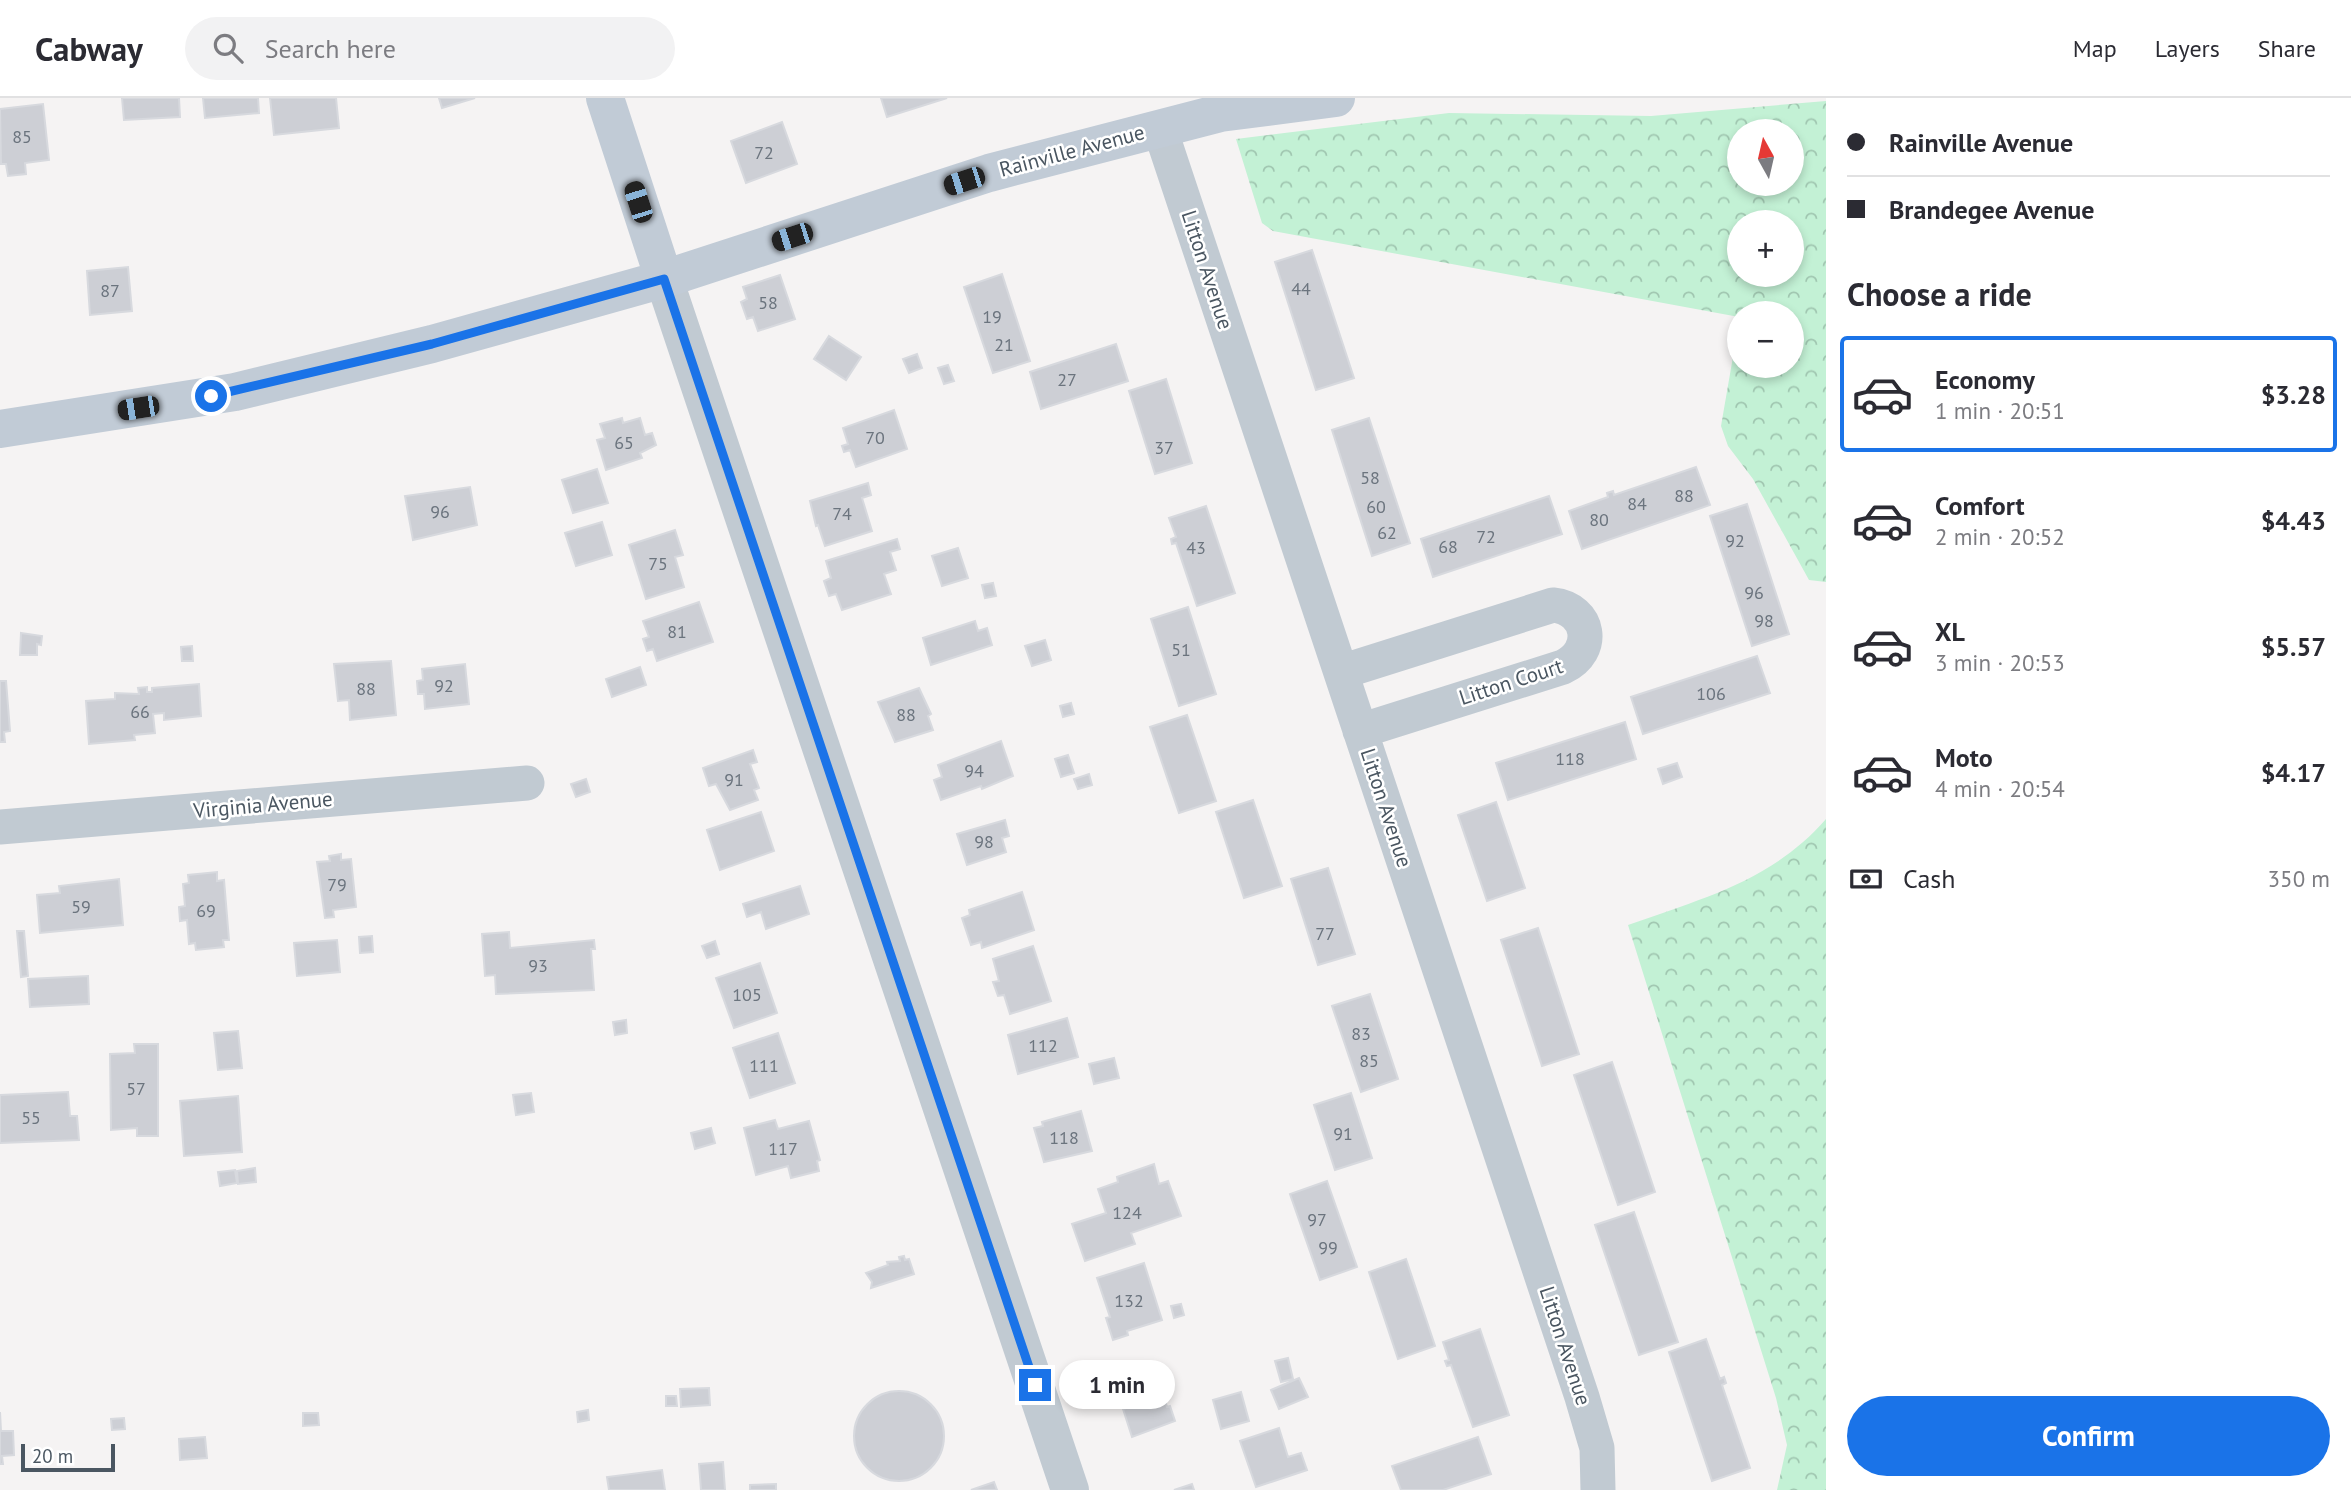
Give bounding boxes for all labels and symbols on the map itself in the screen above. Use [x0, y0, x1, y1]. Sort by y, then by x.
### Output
street label: Rainville Avenue [996, 118, 1147, 183]
north arrow [1727, 119, 1804, 196]
house number: 85 [12, 125, 32, 148]
house number: 72 [754, 141, 774, 164]
car [941, 165, 988, 197]
car [622, 179, 655, 225]
street label: Litton Avenue [1176, 207, 1239, 333]
car [769, 221, 816, 253]
house number: 44 [1291, 277, 1311, 300]
house number: 87 [100, 279, 120, 302]
house number: 58 [758, 291, 778, 314]
house number: 19 [982, 305, 1002, 328]
house number: 21 [994, 333, 1014, 356]
house number: 27 [1057, 368, 1077, 391]
route start [195, 380, 227, 412]
car [116, 394, 161, 422]
house number: 70 [865, 426, 885, 449]
house number: 65 [614, 431, 634, 454]
house number: 37 [1154, 436, 1174, 459]
house number: 58 [1360, 466, 1380, 489]
house number: 88 [1674, 484, 1694, 507]
house number: 84 [1627, 492, 1647, 515]
house number: 60 [1366, 495, 1386, 518]
house number: 96 [430, 500, 450, 523]
house number: 74 [832, 502, 852, 525]
house number: 80 [1589, 508, 1609, 531]
house number: 62 [1377, 521, 1397, 544]
house number: 72 [1476, 525, 1496, 548]
house number: 92 [1725, 529, 1745, 552]
house number: 68 [1438, 535, 1458, 558]
house number: 43 [1186, 536, 1206, 559]
house number: 75 [648, 552, 668, 575]
house number: 96 [1744, 581, 1764, 604]
house number: 98 [1754, 609, 1774, 632]
house number: 81 [667, 620, 687, 643]
house number: 51 [1171, 638, 1191, 661]
street label: Litton Court [1456, 652, 1566, 711]
house number: 92 [434, 674, 454, 697]
house number: 88 [356, 677, 376, 700]
house number: 106 [1696, 682, 1726, 705]
house number: 66 [130, 700, 150, 723]
house number: 88 [896, 703, 916, 726]
street label: Litton Avenue [1355, 745, 1418, 871]
house number: 118 [1555, 747, 1585, 770]
house number: 94 [964, 759, 984, 782]
house number: 91 [724, 768, 744, 791]
street label: Virginia Avenue [191, 785, 334, 824]
house number: 98 [974, 830, 994, 853]
house number: 79 [327, 873, 347, 896]
house number: 59 [71, 895, 91, 918]
house number: 69 [196, 899, 216, 922]
house number: 77 [1315, 922, 1335, 945]
house number: 93 [528, 954, 548, 977]
house number: 105 [732, 983, 762, 1006]
house number: 83 [1351, 1022, 1371, 1045]
house number: 112 [1028, 1034, 1058, 1057]
house number: 85 [1359, 1049, 1379, 1072]
house number: 111 [749, 1054, 779, 1077]
house number: 57 [126, 1077, 146, 1100]
house number: 55 [21, 1106, 41, 1129]
house number: 91 [1333, 1122, 1353, 1145]
house number: 118 [1049, 1126, 1079, 1149]
house number: 117 [768, 1137, 798, 1160]
house number: 124 [1112, 1201, 1142, 1224]
house number: 97 [1307, 1208, 1327, 1231]
house number: 99 [1318, 1236, 1338, 1259]
street label: Litton Avenue [1534, 1283, 1597, 1409]
house number: 132 [1114, 1289, 1144, 1312]
callout: 1 min [1060, 1360, 1175, 1410]
route end [1019, 1369, 1051, 1401]
scale bar [21, 1441, 116, 1473]

